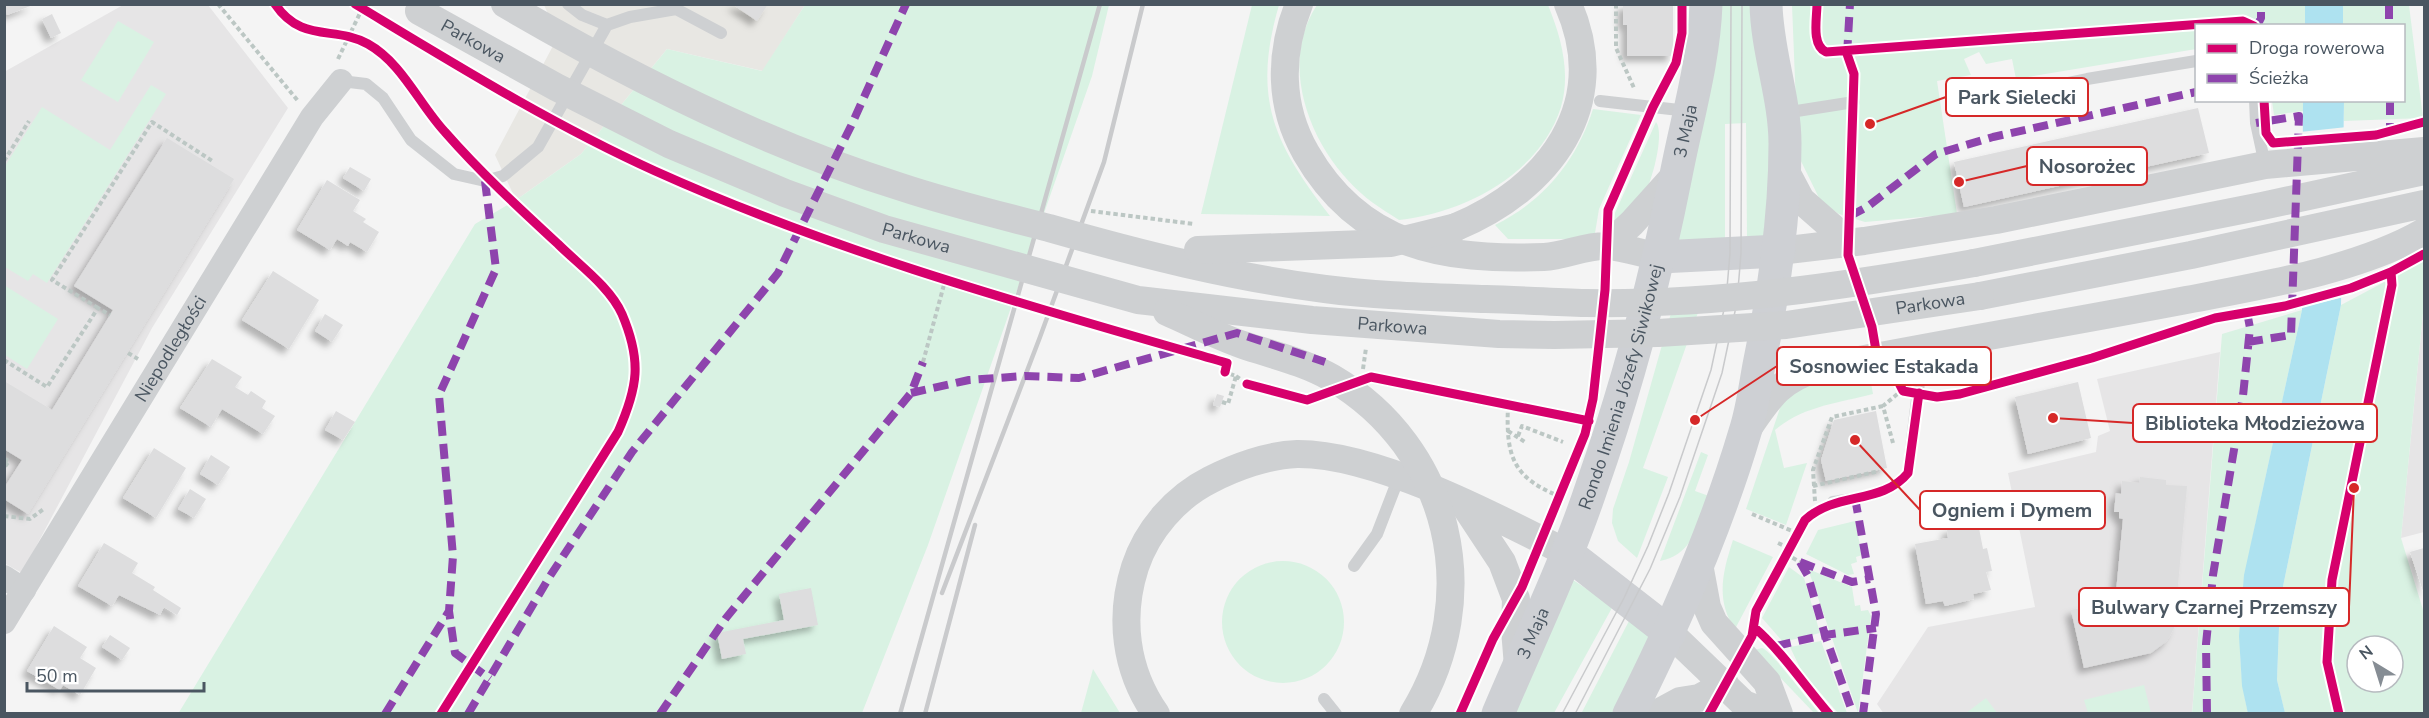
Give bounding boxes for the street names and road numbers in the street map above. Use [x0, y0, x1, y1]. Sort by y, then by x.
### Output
street label: Parkowa [437, 14, 510, 69]
street label: 3 Maja [1668, 102, 1703, 160]
street label: Parkowa [879, 217, 953, 259]
street label: Rondo Imienia Józefy Siwikowej [1573, 262, 1668, 513]
street label: Parkowa [1894, 286, 1967, 320]
street label: Niepodległości [129, 291, 212, 406]
street label: Parkowa [1357, 311, 1428, 341]
street label: 3 Maja [1511, 604, 1555, 663]

